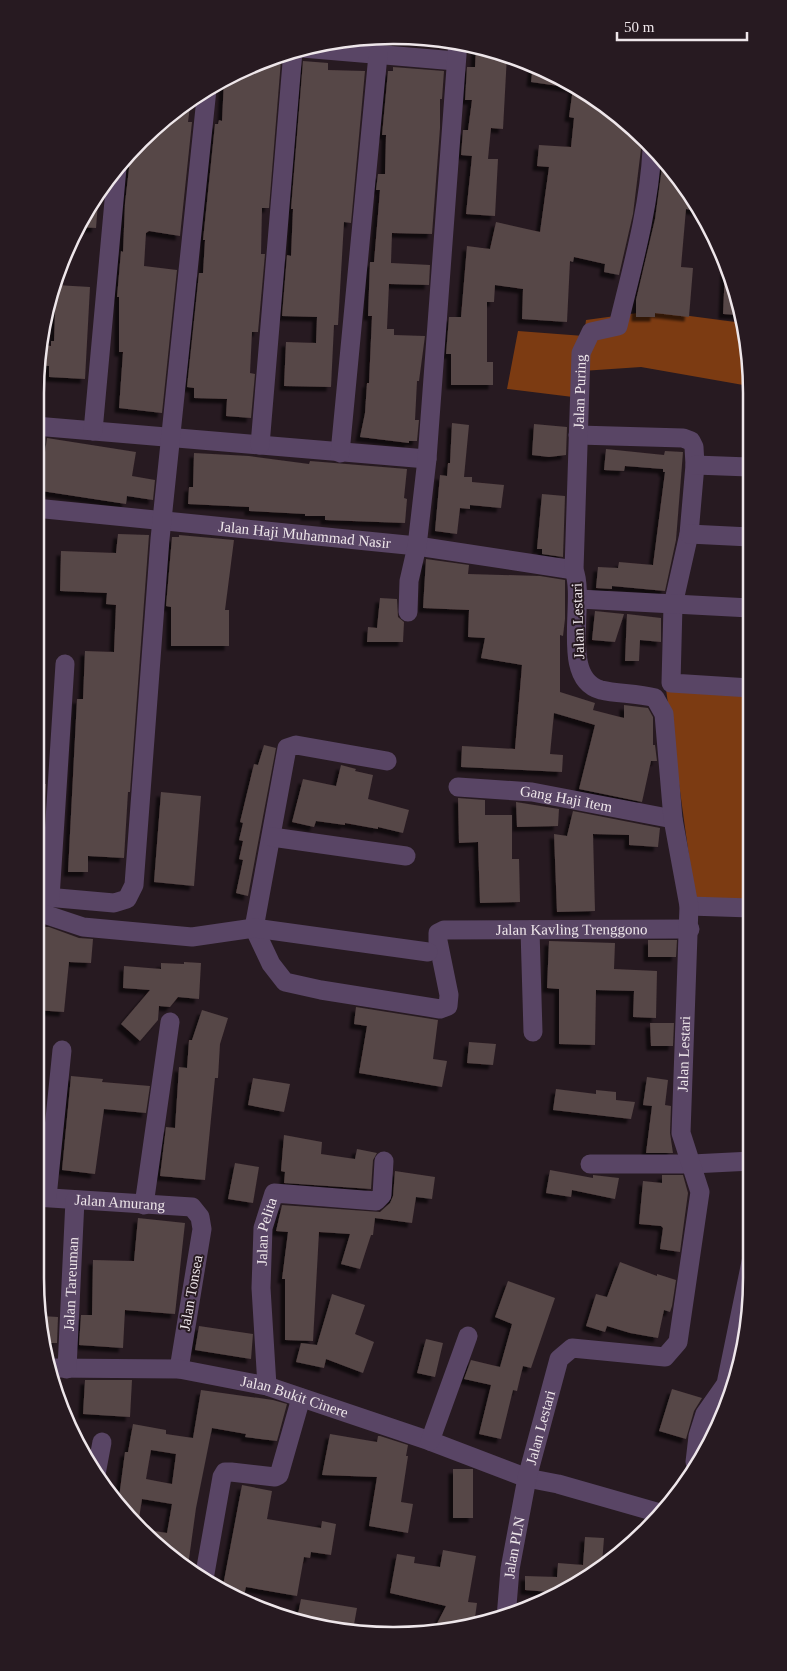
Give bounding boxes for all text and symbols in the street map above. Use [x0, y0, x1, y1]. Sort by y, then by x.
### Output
scale bar [617, 10, 747, 42]
text: 50 m [624, 19, 655, 35]
street label: Jalan Puring [571, 354, 589, 429]
street label: Jalan Haji Muhammad Nasir [218, 518, 392, 551]
street label: Jalan Lestari [569, 583, 587, 659]
street label: Gang Haji Item [520, 783, 614, 815]
street label: Jalan Kavling Trenggono [496, 921, 648, 938]
street label: Jalan Lestari [674, 1016, 693, 1092]
street label: Jalan Amurang [74, 1192, 166, 1213]
street label: Jalan Pelita [254, 1196, 280, 1266]
street label: Jalan Tareuman [61, 1236, 81, 1331]
street label: Jalan Tonsea [176, 1254, 206, 1332]
street label: Jalan Bukit Cinere [239, 1373, 351, 1421]
street label: Jalan Lestari [523, 1389, 558, 1466]
street label: Jalan PLN [501, 1515, 528, 1579]

